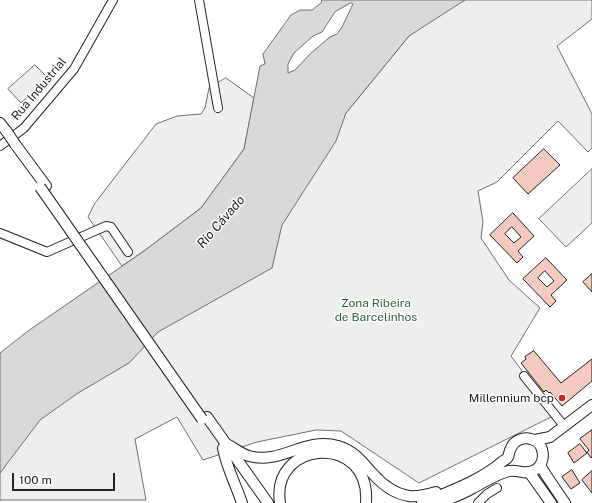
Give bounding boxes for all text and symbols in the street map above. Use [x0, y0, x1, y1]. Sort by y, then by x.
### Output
street label: Rua Industrial [9, 55, 69, 123]
water label: Rio Cávado [194, 192, 248, 252]
park label: Zona Ribeira de Barcelinhos [335, 296, 417, 324]
place label: Millennium bcp [469, 391, 554, 405]
marker: Millennium bcp [557, 393, 567, 403]
scale bar [14, 465, 117, 491]
text: 100 m [19, 473, 52, 487]

